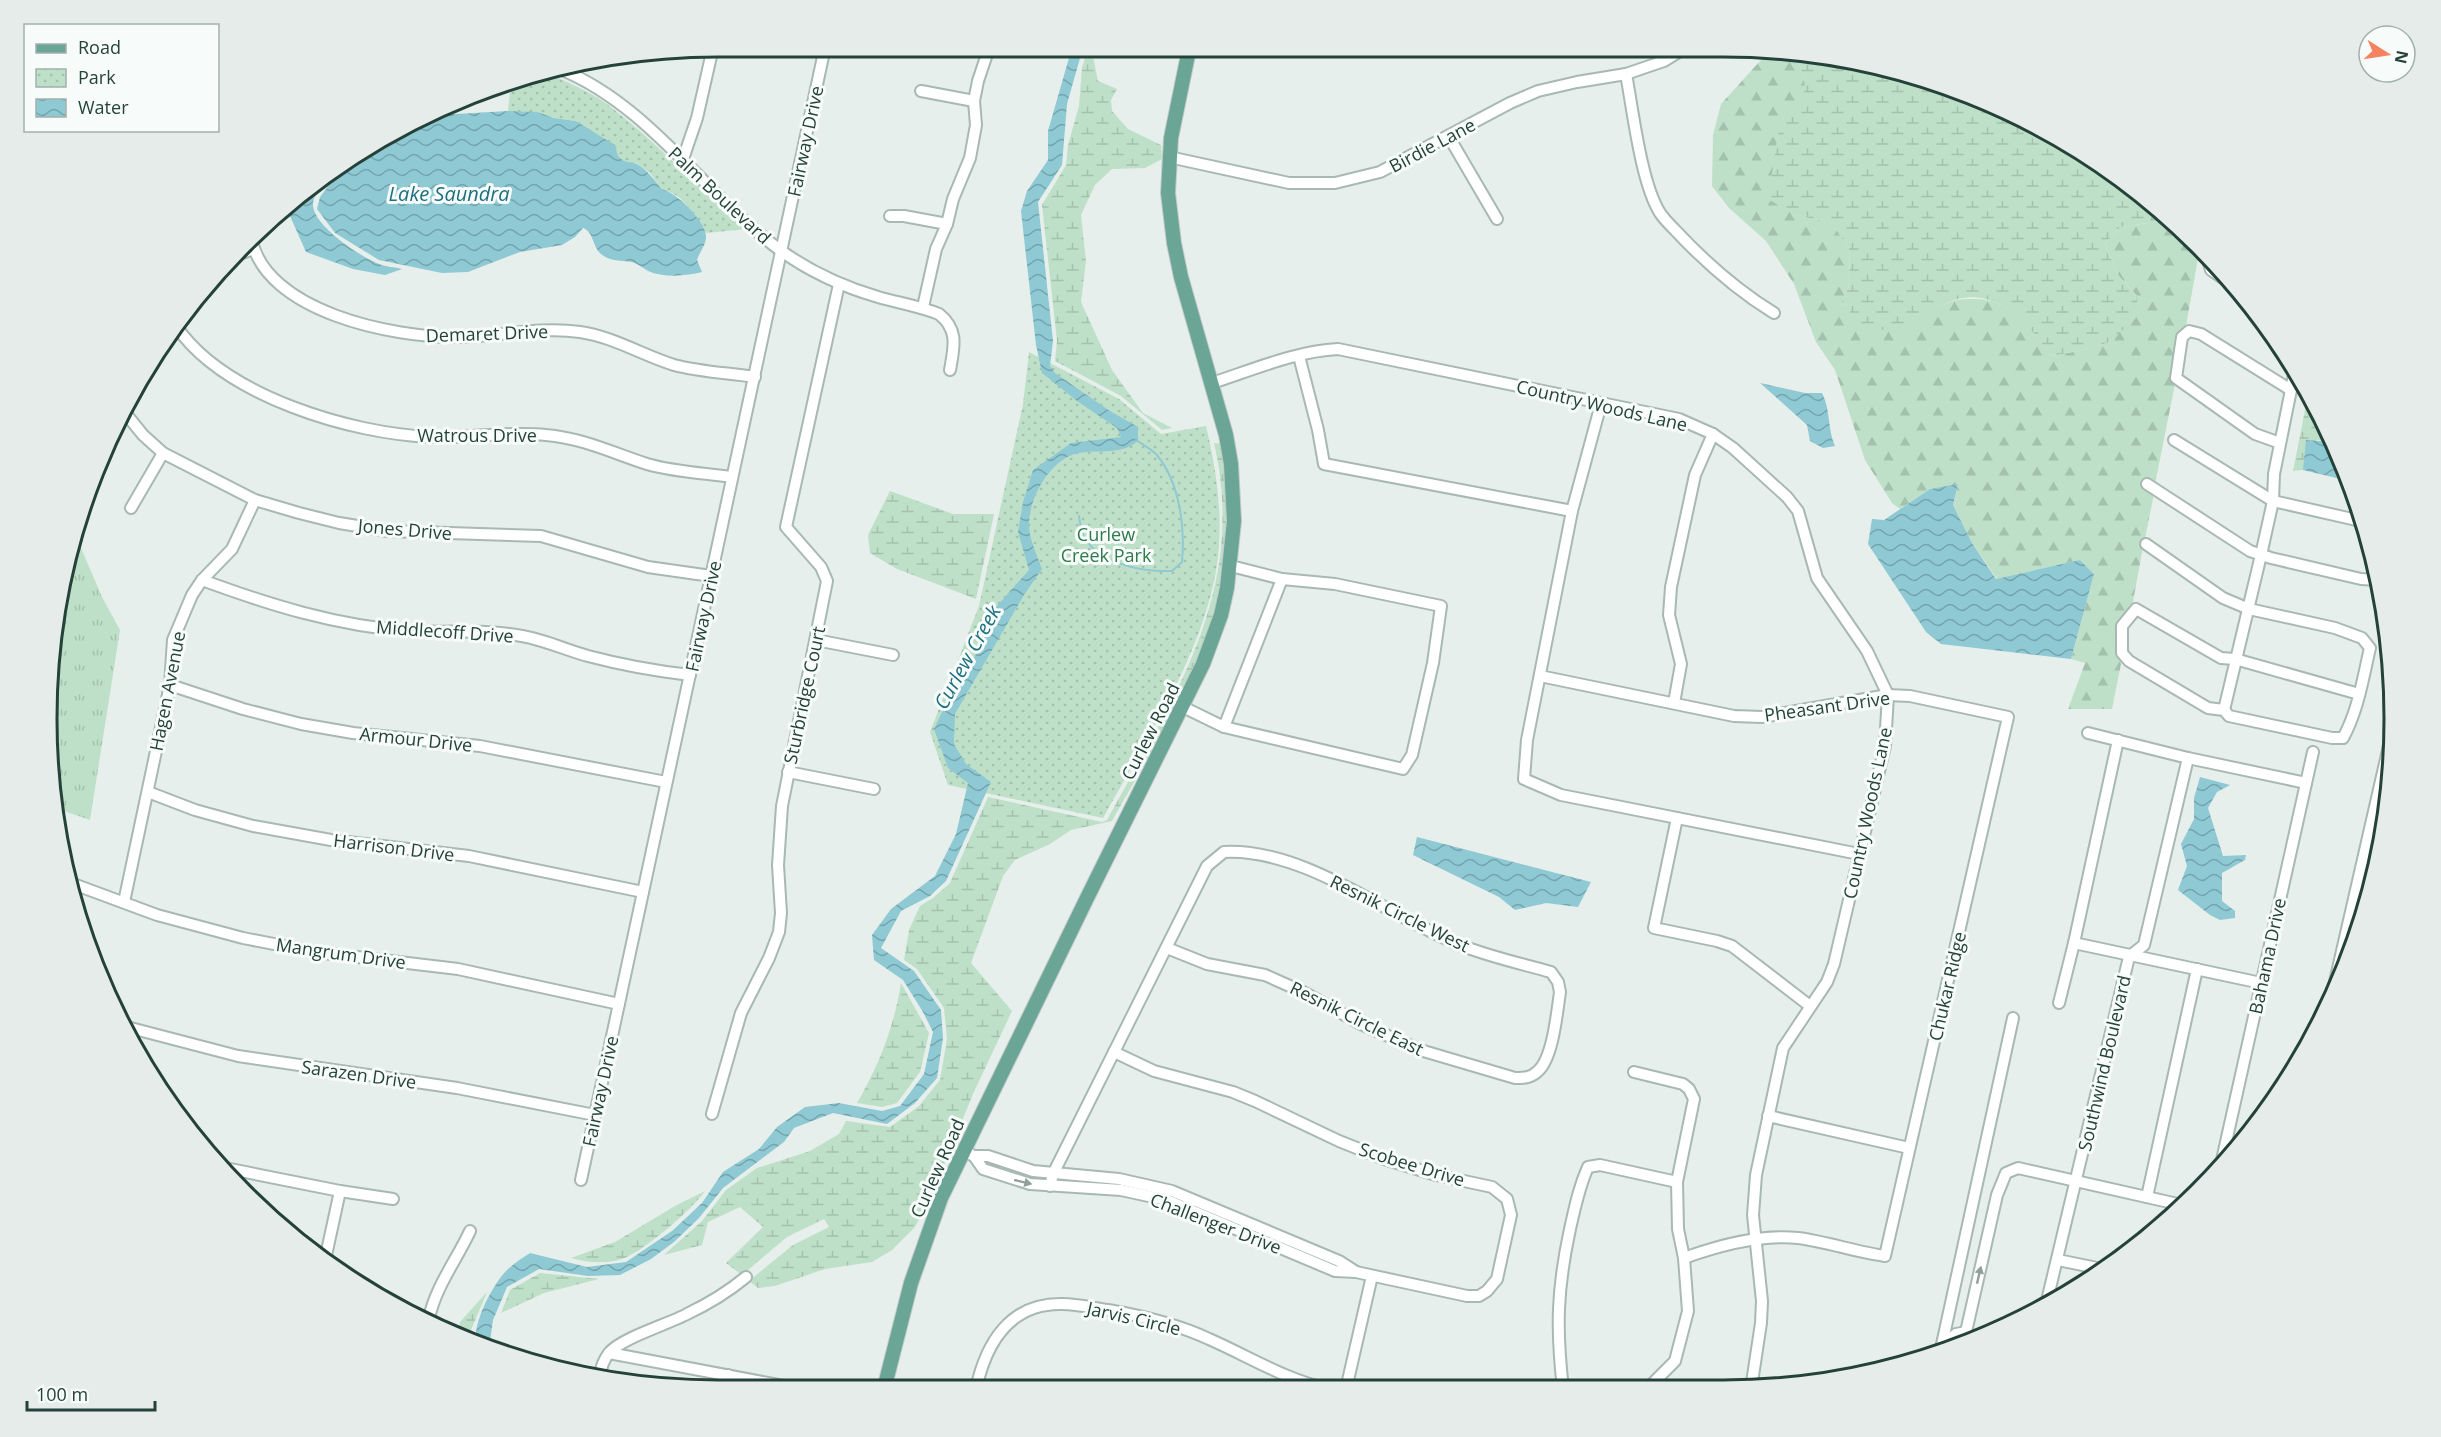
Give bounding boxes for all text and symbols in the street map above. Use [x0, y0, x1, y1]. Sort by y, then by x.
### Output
legend [24, 24, 219, 132]
north arrow [2357, 24, 2417, 84]
text: Road [78, 35, 121, 59]
text: N [2390, 48, 2414, 66]
text: Park [78, 65, 116, 89]
street label: Fairway Drive [782, 83, 828, 199]
text: Water [78, 95, 129, 119]
street label: Birdie Lane [1385, 112, 1479, 178]
street label: Palm Boulevard [663, 141, 777, 249]
water label: Lake Saundra [388, 180, 510, 207]
street label: Demaret Drive [425, 319, 549, 347]
street label: Country Woods Lane [1514, 374, 1690, 436]
street label: Watrous Drive [417, 423, 537, 447]
street label: Jones Drive [355, 513, 453, 545]
park label: Curlew Creek Park [1061, 522, 1152, 567]
street label: Fairway Drive [680, 558, 726, 674]
water label: Curlew Creek [927, 599, 1007, 714]
street label: Middlecoff Drive [375, 614, 515, 648]
street label: Sturbridge Court [778, 624, 830, 766]
street label: Hagen Avenue [144, 629, 190, 753]
street label: Curlew Road [1115, 678, 1185, 784]
street label: Pheasant Drive [1763, 685, 1891, 727]
street label: Armour Drive [358, 721, 474, 757]
street label: Country Woods Lane [1837, 725, 1897, 901]
street label: Harrison Drive [332, 828, 456, 866]
street label: Resnik Circle West [1326, 869, 1474, 957]
street label: Bahama Drive [2243, 896, 2291, 1016]
street label: Chukar Ridge [1923, 929, 1971, 1043]
street label: Mangrum Drive [275, 932, 407, 974]
street label: Southwind Boulevard [2072, 973, 2136, 1153]
street label: Resnik Circle East [1286, 975, 1428, 1061]
street label: Fairway Drive [577, 1033, 623, 1149]
street label: Sarazen Drive [300, 1054, 418, 1094]
street label: Curlew Road [904, 1115, 970, 1221]
street label: Scobee Drive [1356, 1137, 1468, 1191]
one-way arrow [1014, 1177, 1033, 1187]
street label: Challenger Drive [1147, 1187, 1285, 1259]
one-way arrow [1975, 1265, 1984, 1284]
street label: Jarvis Circle [1083, 1295, 1183, 1340]
scale bar [27, 1374, 154, 1412]
text: 100 m [36, 1382, 88, 1406]

